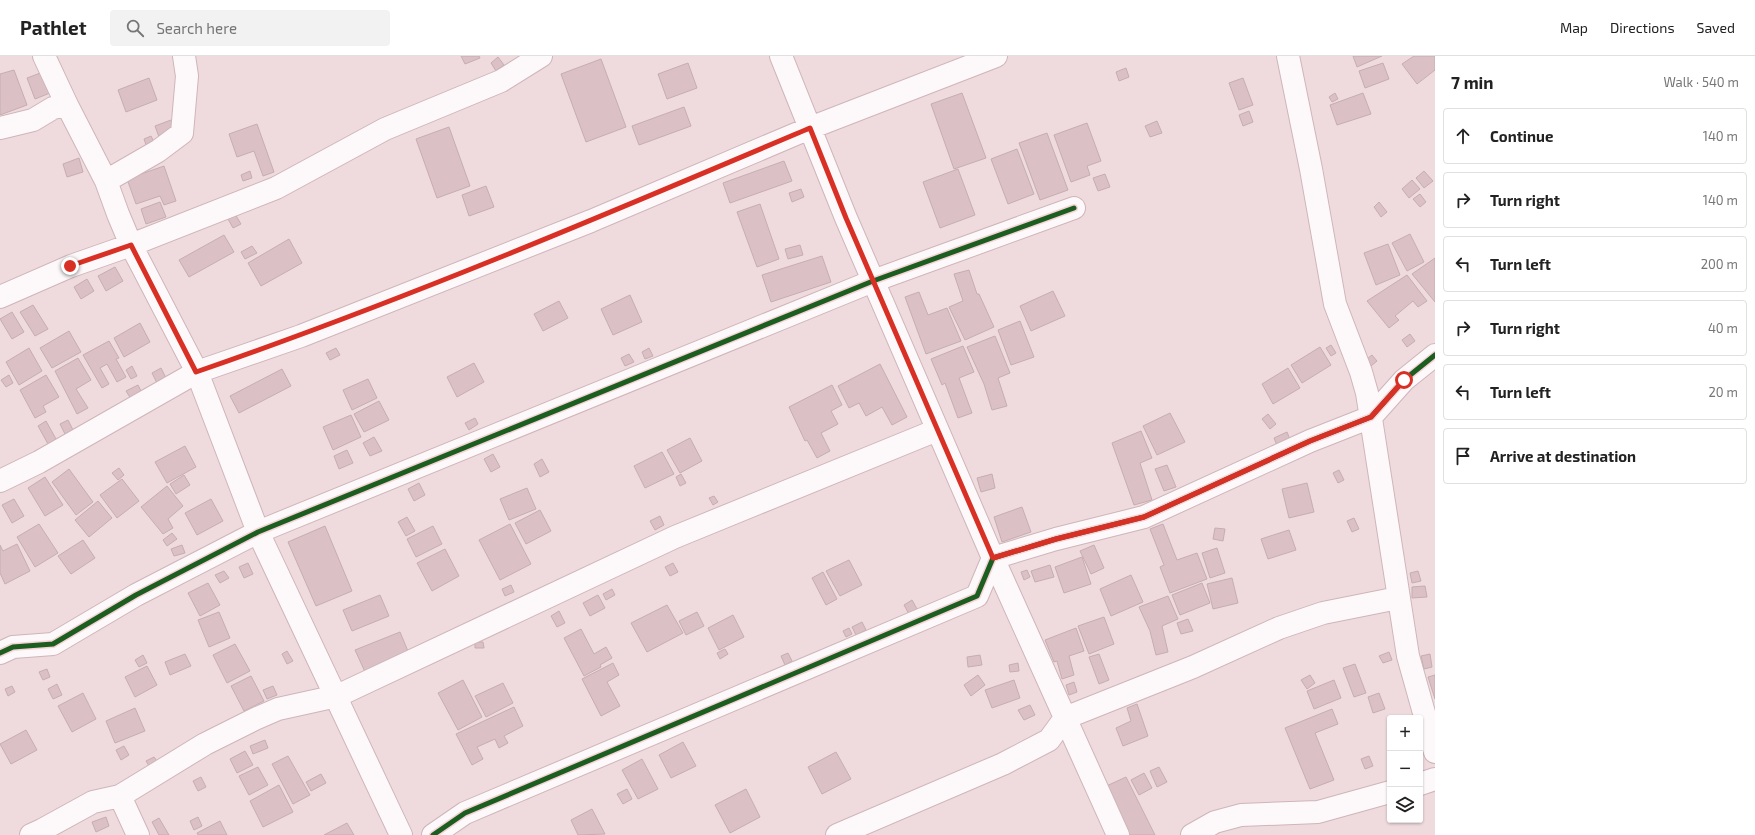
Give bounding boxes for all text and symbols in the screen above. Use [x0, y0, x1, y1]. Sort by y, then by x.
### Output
search box [110, 10, 390, 46]
text: Pathlet [20, 16, 86, 39]
icon: search [124, 17, 146, 39]
text: Search here [156, 19, 237, 37]
text: Map [1560, 19, 1588, 36]
text: Directions [1610, 19, 1675, 36]
text: Saved [1697, 19, 1735, 36]
text: 7 min [1451, 72, 1494, 92]
text: Walk · 540 m [1663, 74, 1739, 90]
icon: ahead [1452, 125, 1474, 147]
text: Continue [1490, 127, 1553, 145]
text: 140 m [1703, 128, 1738, 144]
icon: right [1452, 189, 1474, 211]
text: Turn right [1490, 191, 1560, 209]
text: 140 m [1703, 192, 1738, 208]
icon: left [1452, 253, 1474, 275]
text: Turn left [1490, 255, 1551, 273]
text: 200 m [1701, 256, 1738, 272]
route end [61, 257, 79, 275]
icon: right [1452, 317, 1474, 339]
text: Turn right [1490, 319, 1560, 337]
text: 40 m [1708, 320, 1738, 336]
route start [1395, 371, 1413, 389]
icon: left [1452, 381, 1474, 403]
text: Turn left [1490, 383, 1551, 401]
text: 20 m [1709, 384, 1738, 400]
icon: arrive [1452, 445, 1474, 467]
text: Arrive at destination [1490, 447, 1636, 465]
map controls [1387, 715, 1423, 823]
button: + [1387, 715, 1423, 751]
button: − [1387, 751, 1423, 787]
button: layers [1387, 787, 1423, 823]

